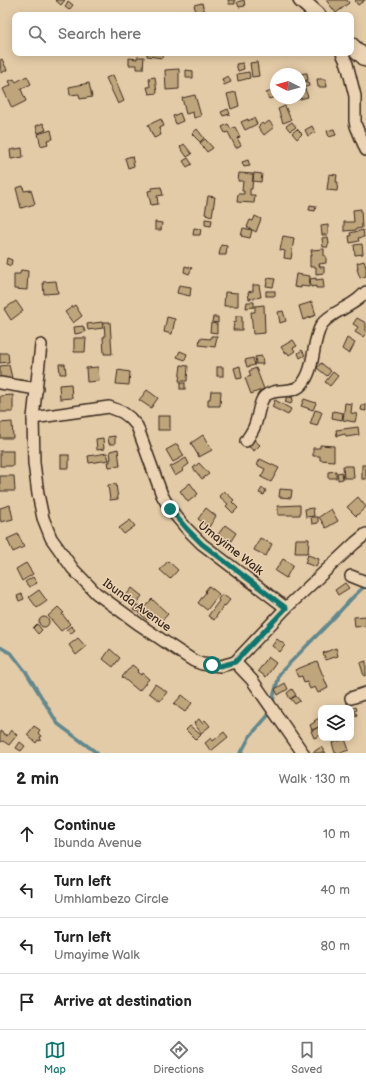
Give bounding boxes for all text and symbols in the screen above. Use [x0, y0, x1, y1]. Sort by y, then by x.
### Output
search box [12, 12, 354, 56]
icon: search [26, 23, 48, 45]
text: Search here [58, 25, 141, 44]
north arrow [270, 68, 306, 104]
route end [161, 500, 179, 518]
street label: Umayime Walk [195, 518, 267, 579]
street label: Ibunda Avenue [100, 576, 174, 635]
route start [203, 656, 221, 674]
map controls [318, 705, 354, 741]
button: layers [318, 705, 354, 741]
text: 2 min [16, 769, 59, 789]
text: Walk · 130 m [279, 771, 350, 787]
text: Continue [54, 816, 116, 835]
icon: ahead [16, 823, 38, 845]
text: 10 m [323, 826, 350, 842]
text: Ibunda Avenue [54, 835, 142, 851]
text: Turn left [54, 872, 111, 891]
icon: left [16, 879, 38, 901]
text: 40 m [320, 882, 350, 898]
text: Umhlambezo Circle [54, 891, 169, 907]
text: Turn left [54, 928, 111, 947]
icon: left [16, 935, 38, 957]
text: 80 m [321, 938, 350, 954]
text: Umayime Walk [54, 947, 140, 963]
icon: arrive [16, 991, 38, 1013]
text: Arrive at destination [54, 992, 192, 1011]
tab: Map [44, 1039, 66, 1076]
tab: Directions [153, 1039, 204, 1076]
tab: Saved [291, 1039, 322, 1076]

